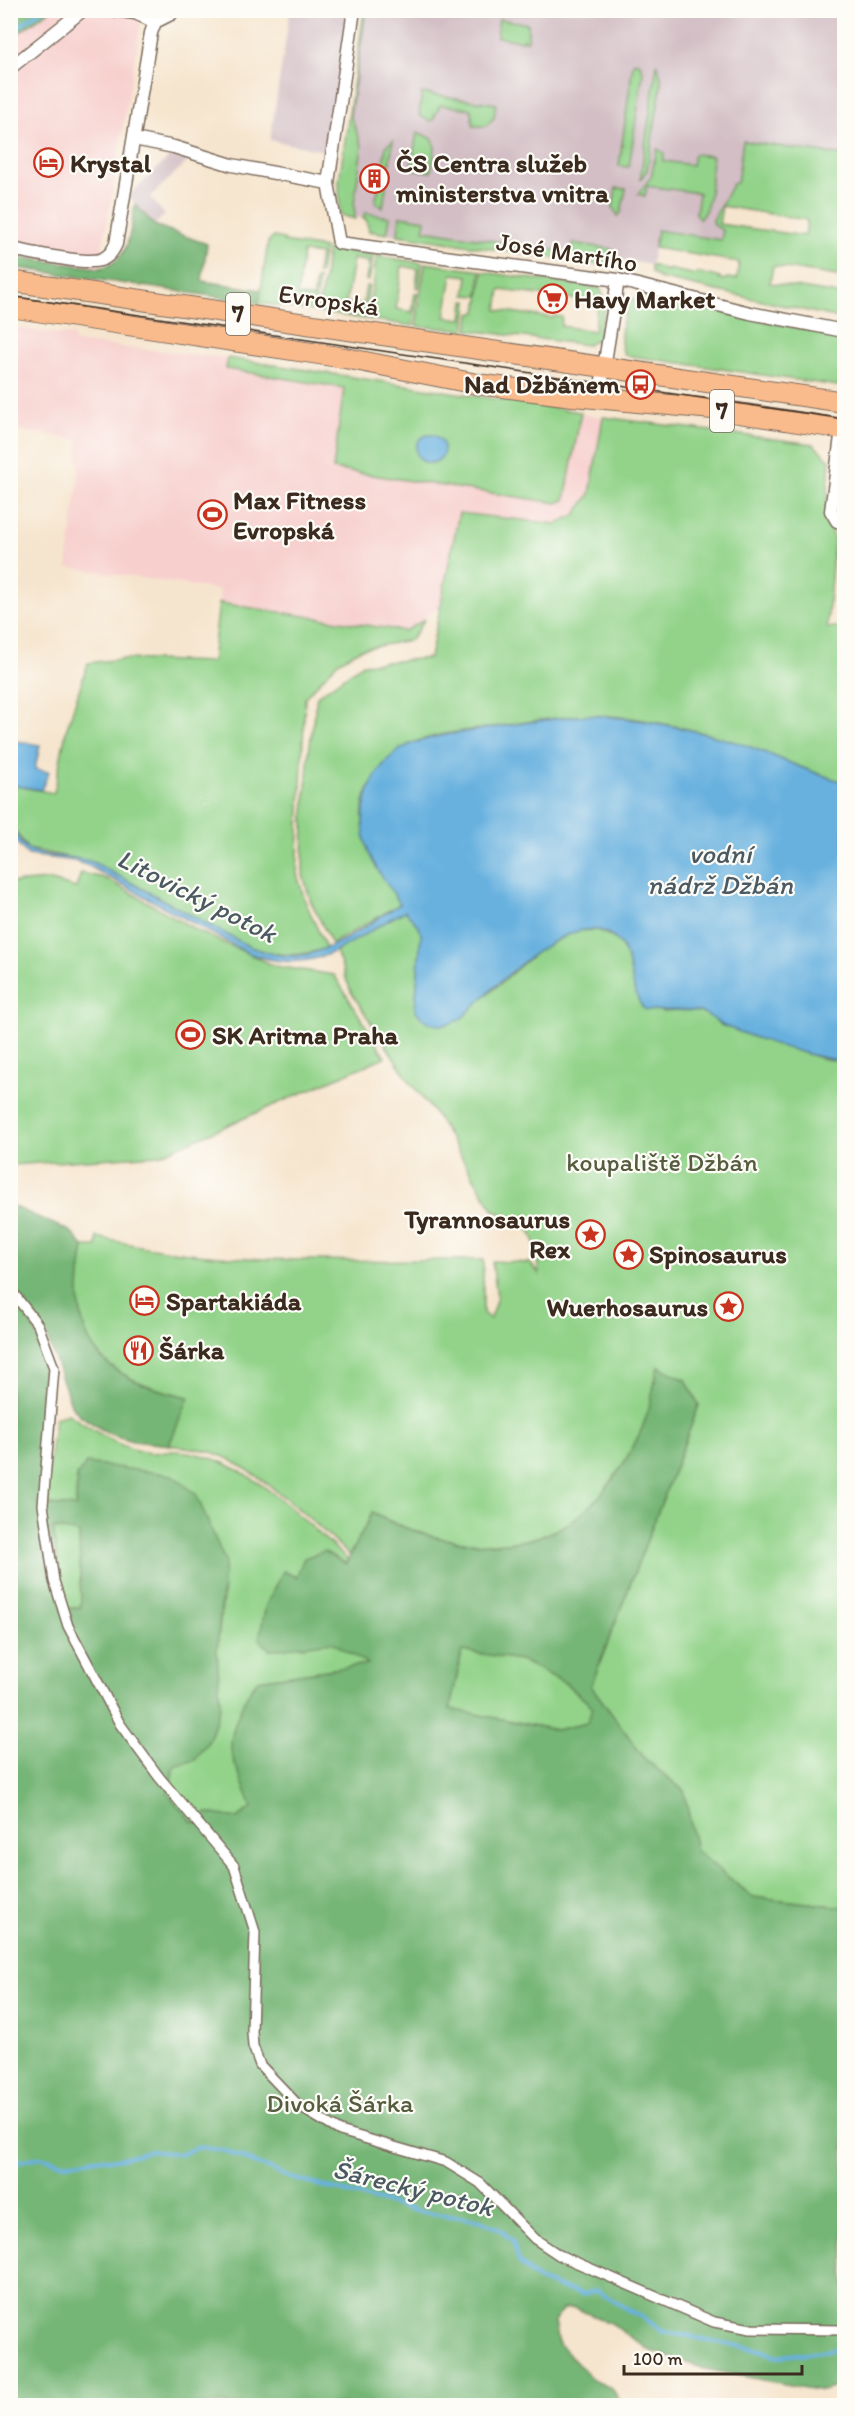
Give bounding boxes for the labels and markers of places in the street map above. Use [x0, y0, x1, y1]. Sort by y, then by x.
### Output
hotel icon: Krystal [33, 147, 65, 179]
place label: Krystal [70, 147, 152, 179]
place label: ČS Centra služeb ministerstva vnitra [395, 147, 609, 209]
building icon: ČS Centra služeb ministerstva vnitra [359, 162, 391, 194]
supermarket icon: Havy Market [537, 283, 569, 315]
place label: Havy Market [574, 283, 716, 315]
place label: Nad Džbánem [464, 368, 620, 400]
bus stop icon: Nad Džbánem [625, 368, 657, 400]
place label: Max Fitness Evropská [233, 484, 366, 546]
sports icon: Max Fitness Evropská [196, 499, 228, 531]
sports icon: SK Aritma Praha [175, 1019, 207, 1051]
place label: SK Aritma Praha [212, 1019, 399, 1051]
place label: Tyrannosaurus Rex [403, 1203, 571, 1265]
place icon: Tyrannosaurus Rex [575, 1218, 607, 1250]
place icon: Spinosaurus [612, 1238, 644, 1270]
place label: Spinosaurus [649, 1238, 787, 1270]
hotel icon: Spartakiáda [129, 1285, 161, 1317]
place label: Spartakiáda [166, 1285, 302, 1317]
place label: Wuerhosaurus [546, 1291, 708, 1323]
place icon: Wuerhosaurus [713, 1291, 745, 1323]
restaurant icon: Šárka [122, 1334, 154, 1366]
place label: Šárka [159, 1334, 225, 1366]

